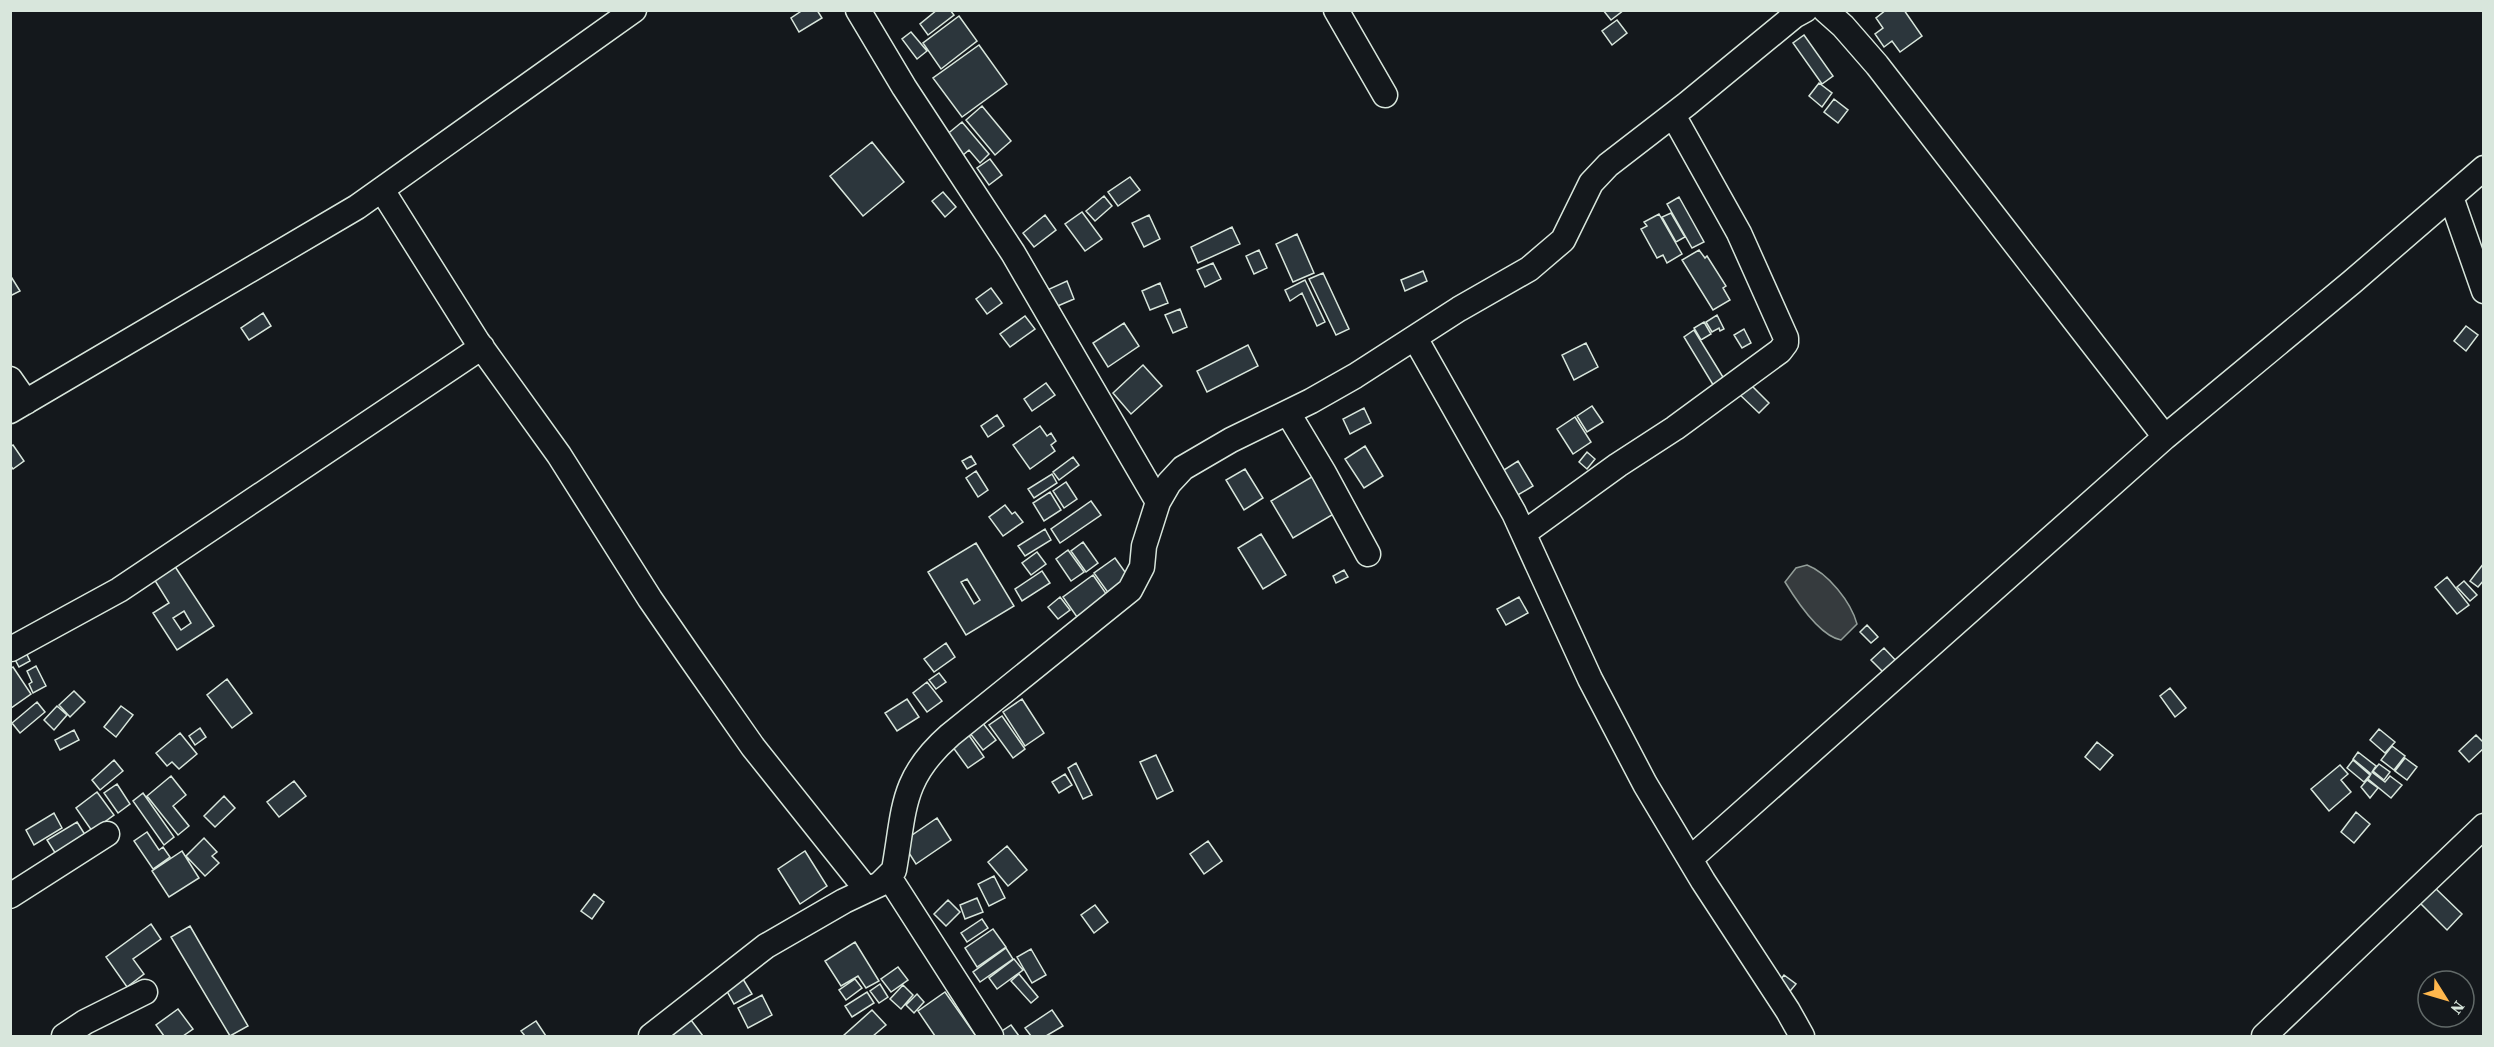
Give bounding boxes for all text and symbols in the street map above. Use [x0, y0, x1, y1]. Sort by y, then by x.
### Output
north arrow [2416, 969, 2476, 1029]
text: N [2445, 997, 2470, 1020]

